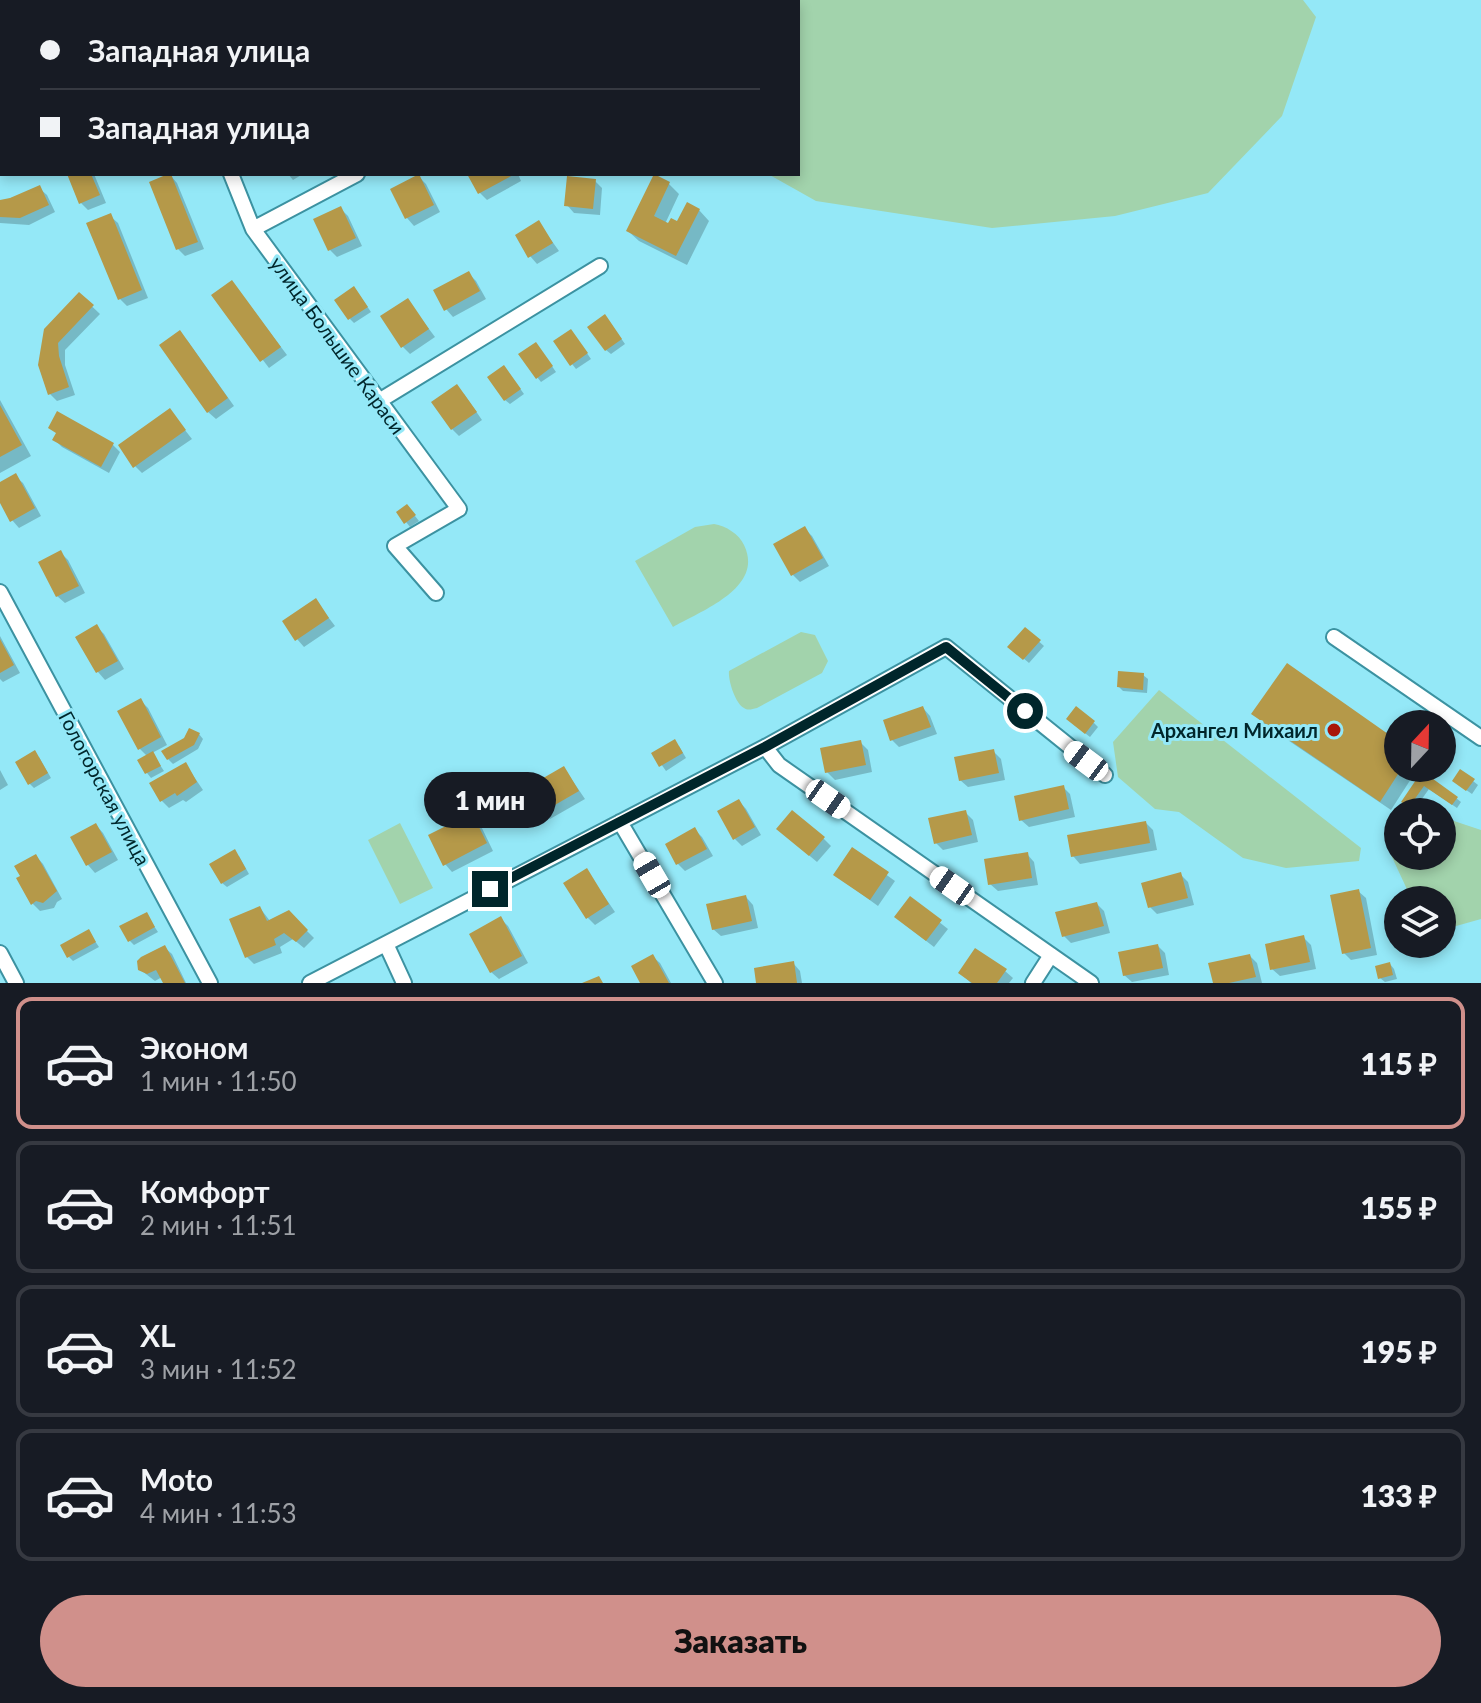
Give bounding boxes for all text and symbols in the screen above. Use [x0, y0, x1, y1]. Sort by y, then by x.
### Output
text: Западная улица [88, 32, 310, 68]
text: Западная улица [88, 109, 310, 145]
street label: улица Большие Караси [266, 252, 410, 438]
route start [1007, 693, 1043, 729]
street label: Гологорская улица [54, 707, 156, 869]
north arrow [1384, 710, 1456, 782]
map controls [1384, 710, 1456, 958]
place label: Архангел Михаил [1150, 718, 1318, 742]
marker: Архангел Михаил [1325, 721, 1343, 739]
car [1060, 737, 1112, 785]
callout: 1 мин [424, 773, 556, 829]
car [801, 775, 855, 823]
text: 1 мин [455, 784, 525, 816]
button: locate [1384, 798, 1456, 870]
car [630, 848, 674, 902]
car [925, 862, 979, 910]
route end [472, 871, 508, 907]
button: layers [1384, 886, 1456, 958]
icon: car [44, 1027, 116, 1099]
text: Эконом [140, 1029, 249, 1065]
text: 115 ₽ [1360, 1045, 1437, 1081]
text: 1 мин · 11:50 [140, 1065, 297, 1097]
icon: car [44, 1171, 116, 1243]
text: Комфорт [140, 1173, 270, 1209]
text: 155 ₽ [1360, 1189, 1437, 1225]
text: 2 мин · 11:51 [140, 1209, 297, 1241]
icon: car [44, 1315, 116, 1387]
text: XL [140, 1317, 176, 1353]
text: 195 ₽ [1360, 1333, 1437, 1369]
text: 3 мин · 11:52 [140, 1353, 297, 1385]
icon: car [44, 1459, 116, 1531]
text: Moto [140, 1461, 213, 1497]
text: 133 ₽ [1360, 1477, 1437, 1513]
text: 4 мин · 11:53 [140, 1497, 297, 1529]
button: Заказать [40, 1595, 1441, 1687]

